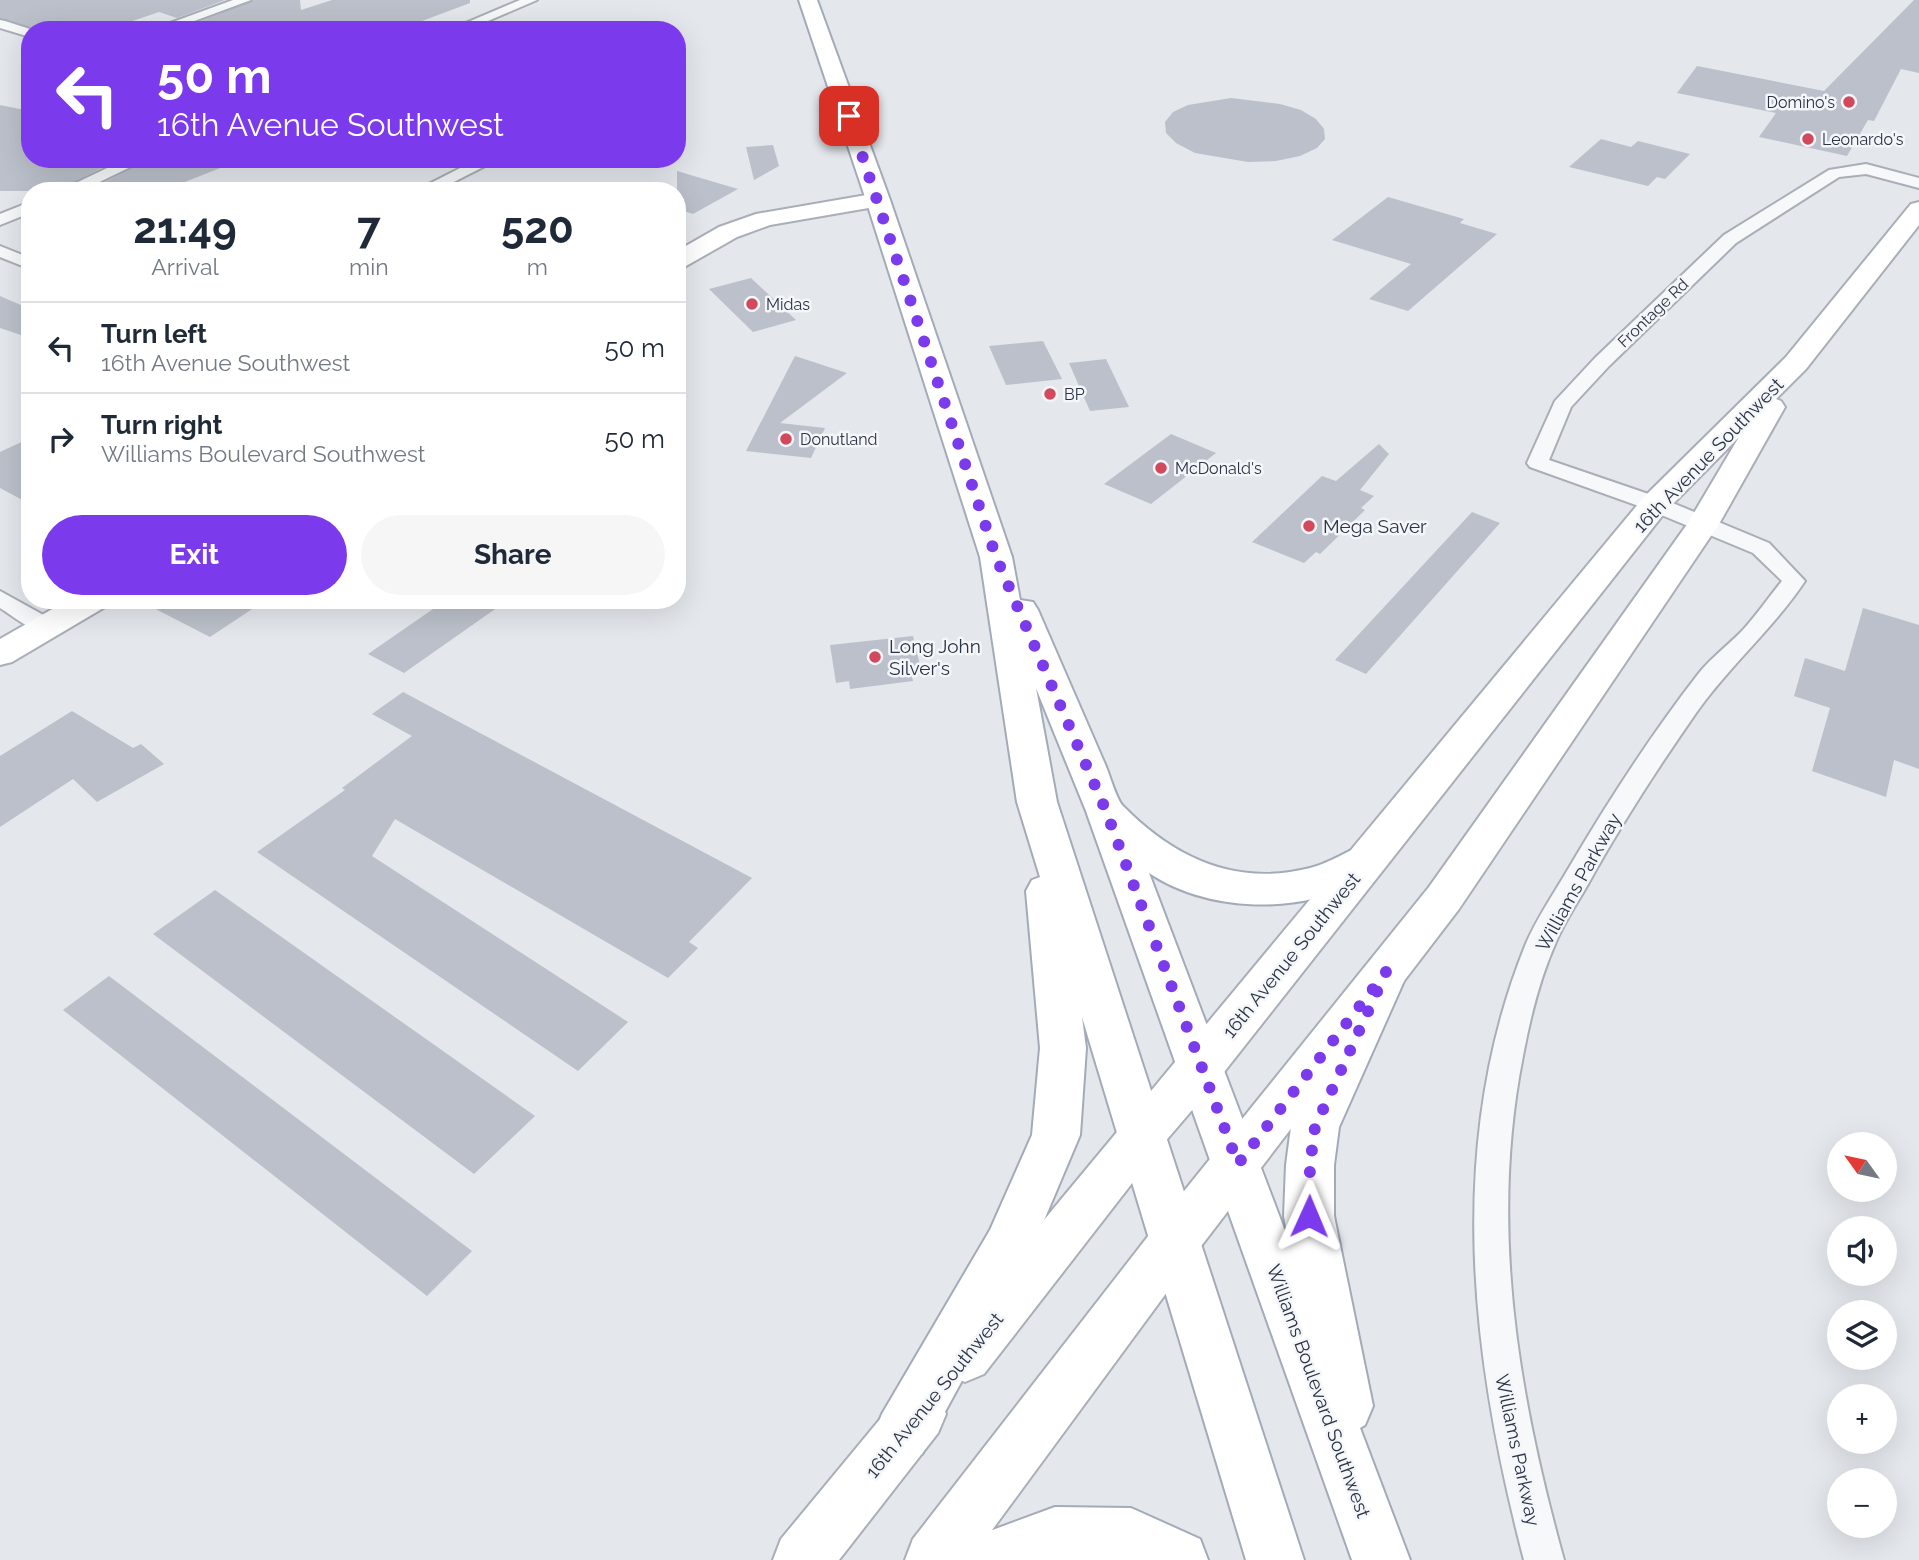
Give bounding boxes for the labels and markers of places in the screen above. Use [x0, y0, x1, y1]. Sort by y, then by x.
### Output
pin [819, 86, 879, 146]
place label: Domino's [1767, 93, 1835, 112]
marker: Domino's [1841, 94, 1857, 110]
place label: Leonardo's [1822, 130, 1904, 149]
marker: Leonardo's [1800, 131, 1816, 147]
place label: Midas [766, 295, 810, 314]
marker: Midas [744, 296, 760, 312]
place label: BP [1064, 385, 1085, 404]
marker: BP [1042, 386, 1058, 402]
place label: Donutland [800, 430, 878, 449]
marker: Donutland [778, 431, 794, 447]
place label: McDonald's [1175, 459, 1262, 478]
marker: McDonald's [1153, 460, 1169, 476]
place label: Mega Saver [1323, 515, 1427, 537]
marker: Mega Saver [1301, 518, 1317, 534]
place label: Long John Silver's [889, 635, 981, 679]
marker: Long John Silver's [867, 649, 883, 665]

